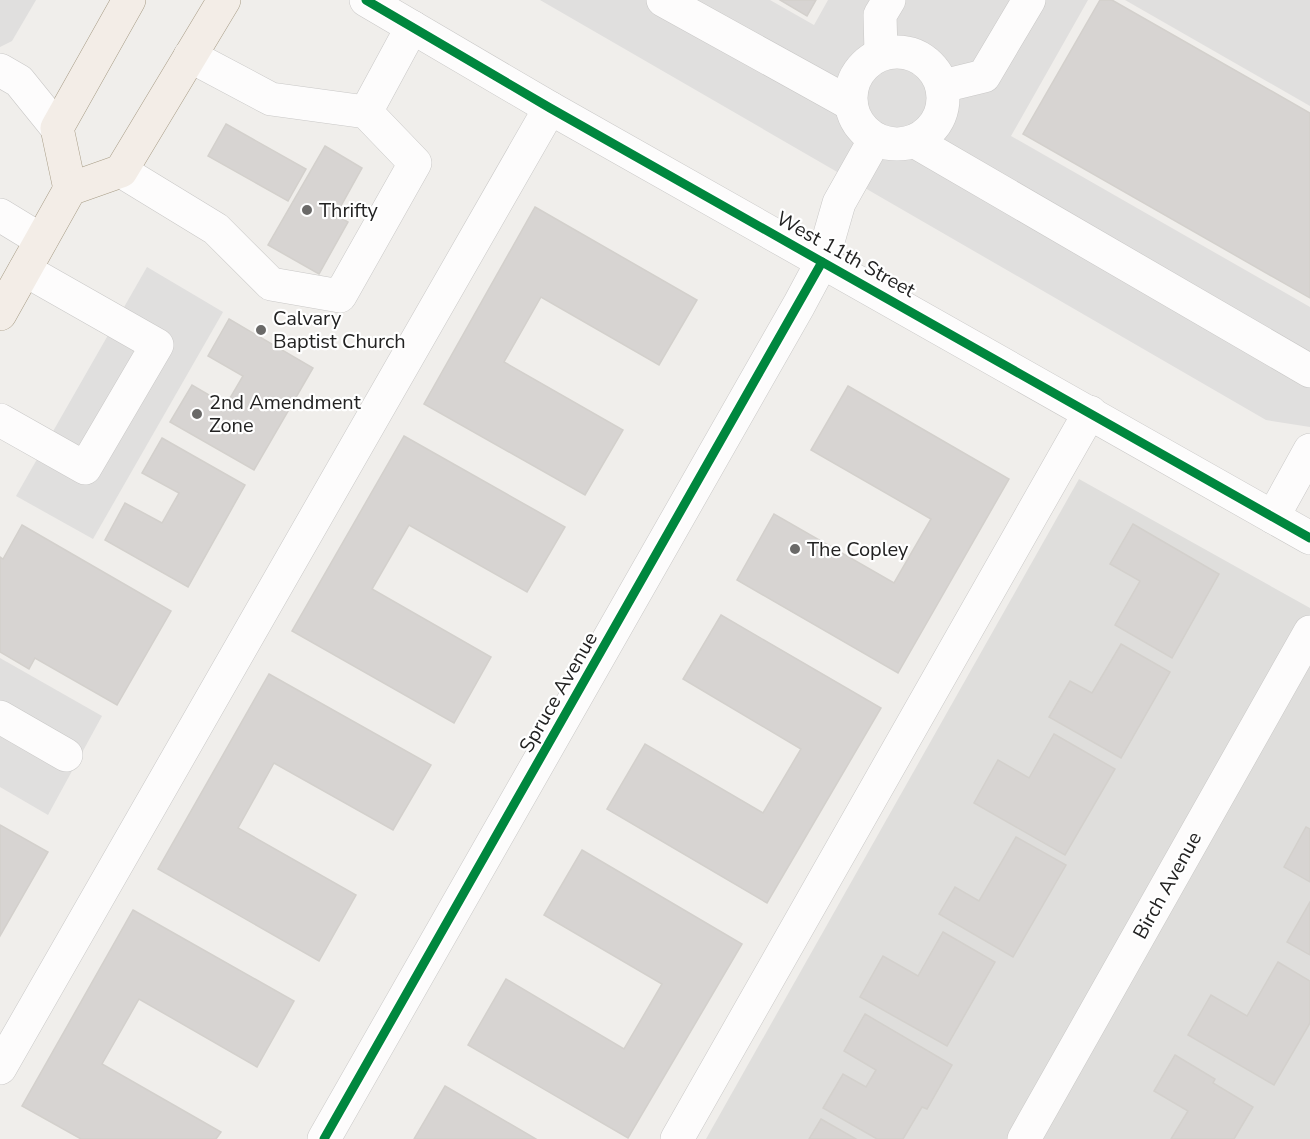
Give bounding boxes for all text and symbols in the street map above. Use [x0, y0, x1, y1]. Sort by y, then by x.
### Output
place label: Thrifty [319, 197, 379, 224]
marker: Thrifty [300, 203, 314, 217]
street label: West 11th Street [771, 205, 921, 304]
place label: Calvary Baptist Church [273, 305, 406, 355]
marker: Calvary Baptist Church [254, 323, 268, 337]
place label: 2nd Amendment Zone [209, 389, 362, 439]
marker: 2nd Amendment Zone [190, 407, 204, 421]
place label: The Copley [807, 536, 909, 563]
marker: The Copley [788, 542, 802, 556]
street label: Spruce Avenue [513, 627, 604, 758]
street label: Birch Avenue [1127, 827, 1208, 944]

